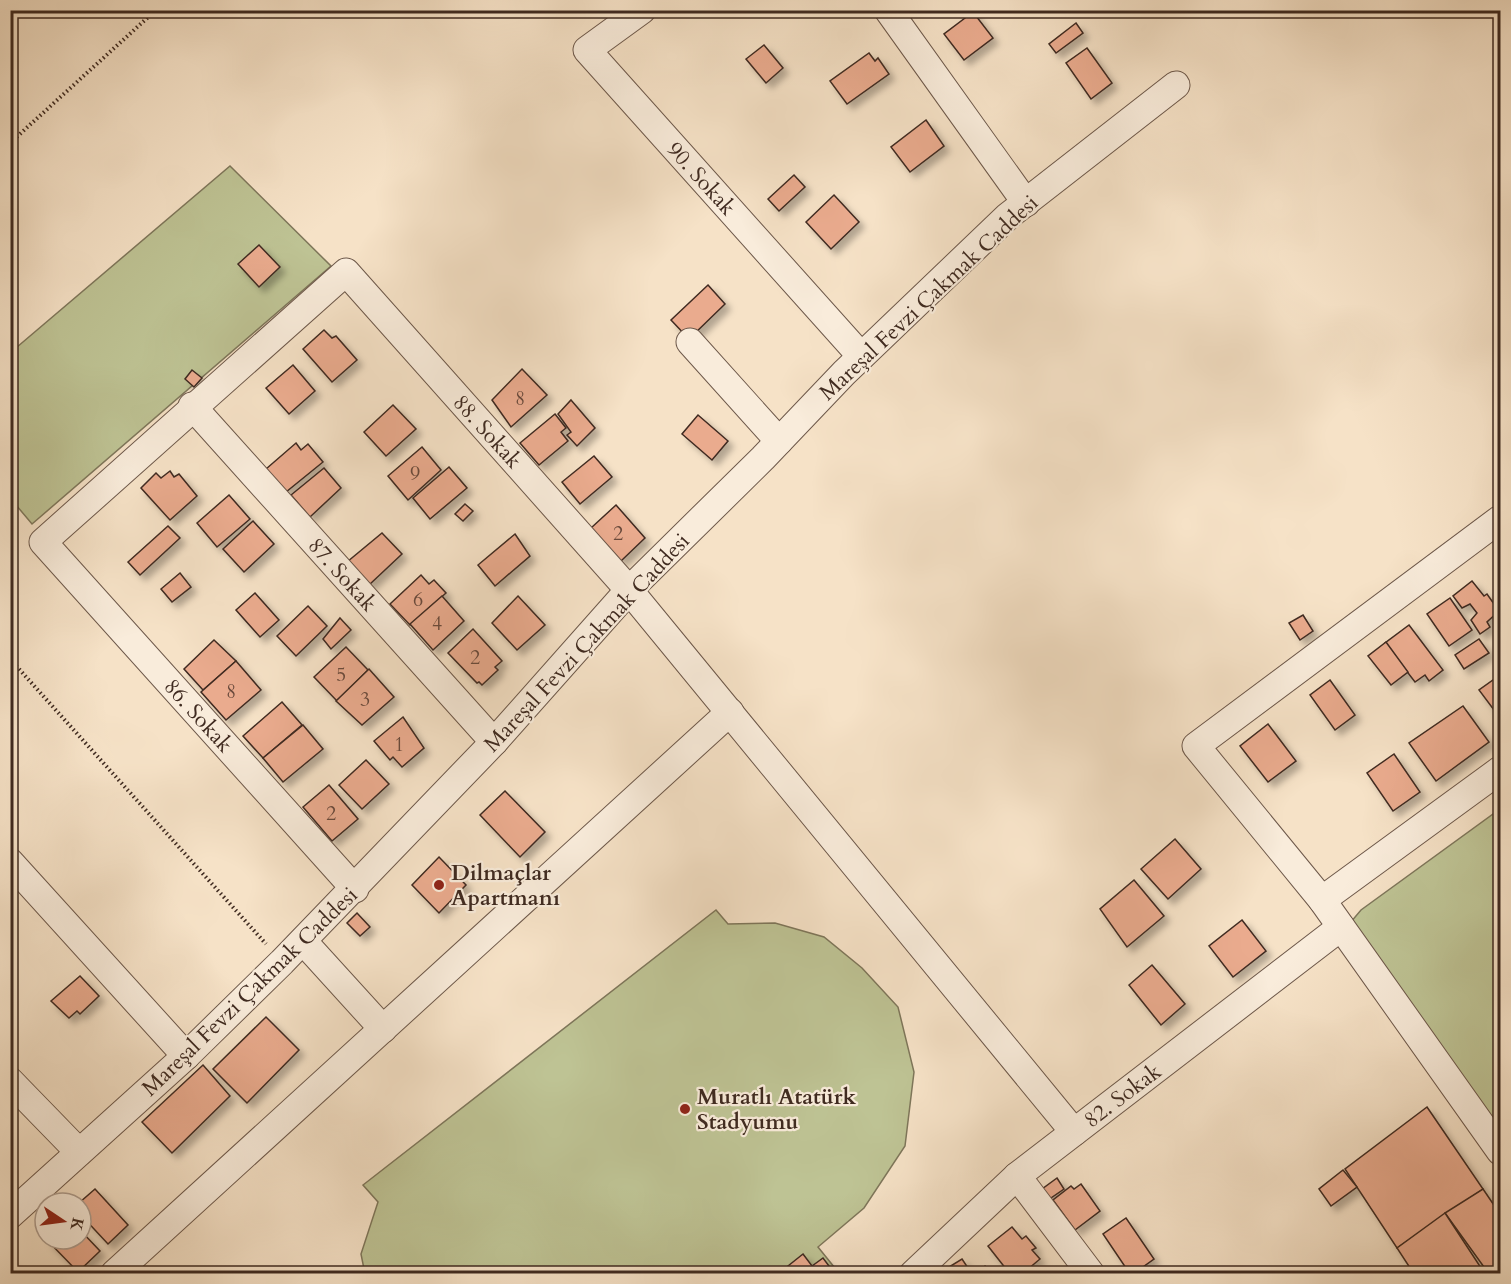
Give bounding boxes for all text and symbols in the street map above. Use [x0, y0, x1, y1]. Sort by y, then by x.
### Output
street label: 90. Sokak [660, 135, 743, 222]
street label: Mareşal Fevzi Çakmak Caddesi [813, 188, 1045, 407]
house number: 8 [515, 385, 525, 412]
street label: 88. Sokak [446, 388, 529, 475]
house number: 9 [410, 460, 420, 487]
house number: 2 [613, 520, 623, 547]
street label: Mareşal Fevzi Çakmak Caddesi [477, 527, 696, 759]
street label: 87. Sokak [301, 531, 384, 618]
house number: 6 [413, 586, 423, 613]
house number: 4 [432, 610, 442, 637]
house number: 2 [470, 644, 480, 671]
house number: 5 [336, 661, 346, 688]
street label: 86. Sokak [157, 672, 240, 759]
house number: 8 [226, 678, 236, 705]
house number: 3 [360, 686, 370, 713]
house number: 1 [394, 731, 404, 758]
house number: 2 [326, 800, 336, 827]
place label: Dilmaçlar Apartmanı [451, 858, 560, 913]
marker: Dilmaçlar Apartmanı [432, 878, 446, 892]
street label: Mareşal Fevzi Çakmak Caddesi [135, 880, 364, 1103]
street label: 82. Sokak [1078, 1057, 1168, 1135]
place label: Muratlı Atatürk Stadyumu [697, 1082, 857, 1137]
marker: Muratlı Atatürk Stadyumu [678, 1102, 692, 1116]
north arrow [33, 1191, 93, 1251]
text: K [64, 1215, 89, 1233]

